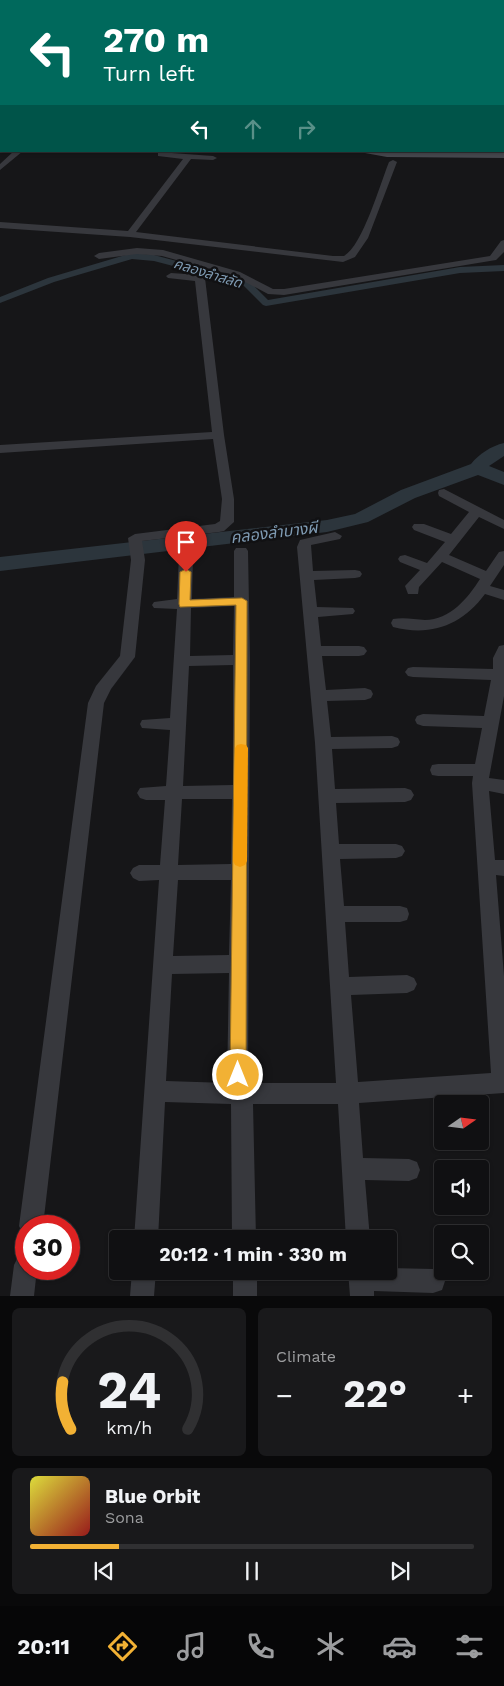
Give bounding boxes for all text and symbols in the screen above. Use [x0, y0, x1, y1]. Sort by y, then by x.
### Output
text: 270 m [103, 19, 209, 61]
icon: left [20, 20, 85, 85]
text: Turn left [103, 61, 195, 86]
icon: left [186, 115, 214, 143]
icon: ahead [239, 115, 267, 143]
icon: right [292, 115, 320, 143]
water label: คลองลำสลัด [172, 255, 244, 291]
water label: คลองลำบางผี [229, 517, 321, 547]
pin [165, 521, 207, 572]
icon: arrive [172, 528, 200, 556]
position arrow [211, 1048, 263, 1100]
north arrow [434, 1095, 489, 1150]
map controls [434, 1095, 489, 1280]
button: sound [434, 1160, 489, 1215]
speed limit sign: 30 [15, 1215, 80, 1280]
button: search [434, 1225, 489, 1280]
text: 20:12 · 1 min · 330 m [159, 1243, 347, 1266]
text: Climate [276, 1347, 336, 1366]
text: 24 [97, 1360, 161, 1421]
text: 22° [343, 1372, 407, 1416]
text: − [276, 1379, 293, 1412]
text: + [457, 1379, 474, 1412]
text: km/h [106, 1417, 152, 1438]
text: Blue Orbit [105, 1485, 200, 1508]
text: Sona [105, 1508, 144, 1527]
icon: previous [90, 1557, 118, 1585]
icon: pause [238, 1557, 266, 1585]
icon: next [386, 1557, 414, 1585]
icon: directions [105, 1629, 140, 1664]
icon: music [174, 1629, 209, 1664]
icon: phone [243, 1629, 278, 1664]
icon: climate [313, 1629, 348, 1664]
icon: car [382, 1629, 417, 1664]
icon: filters [452, 1629, 487, 1664]
text: 20:11 [17, 1634, 70, 1659]

